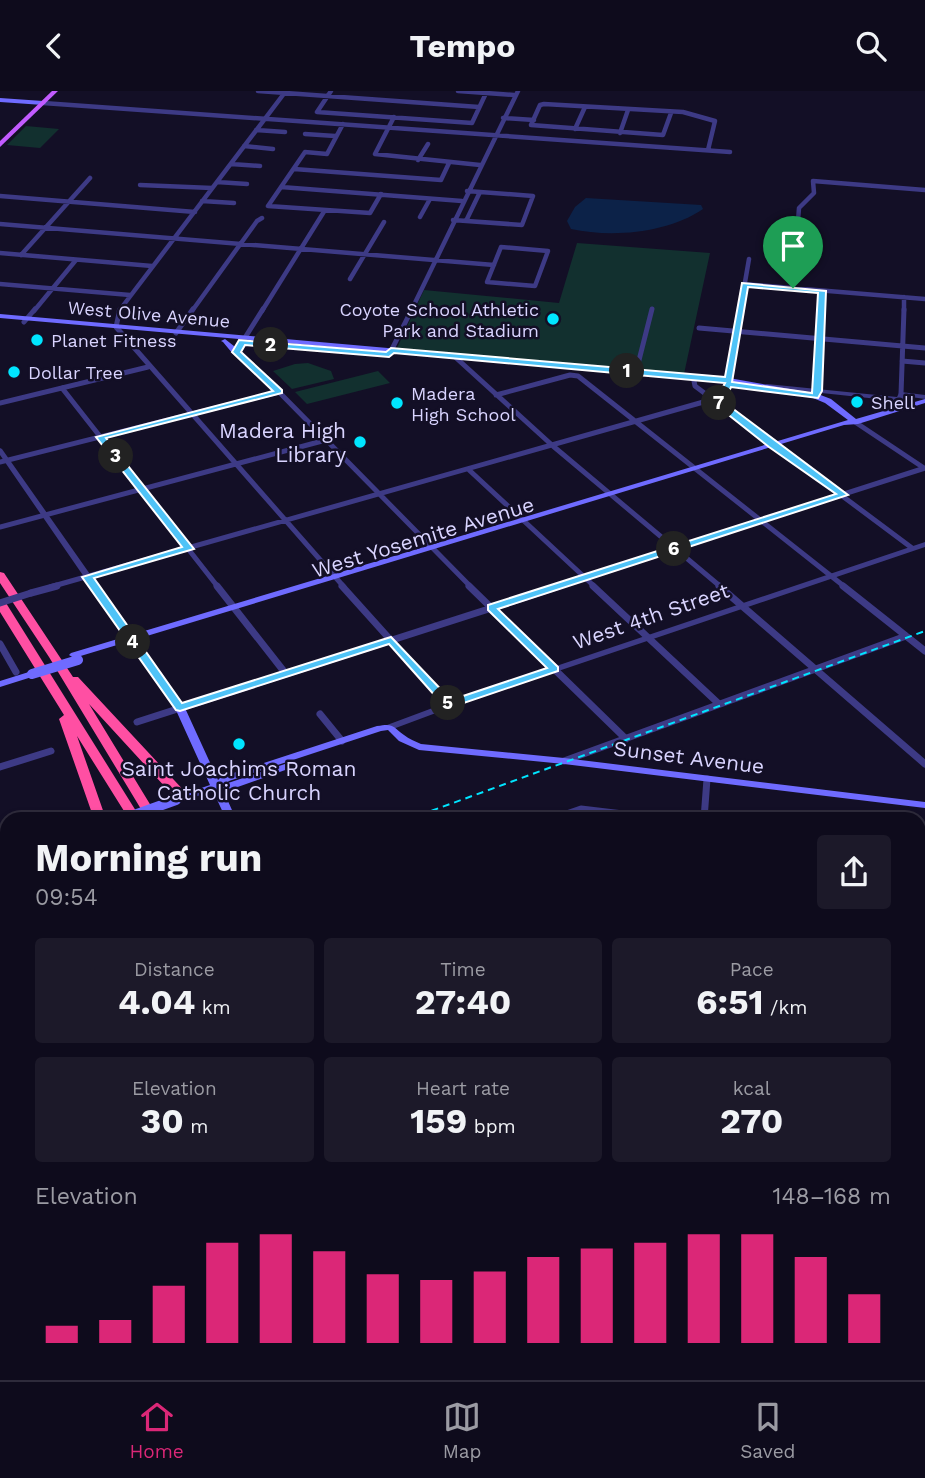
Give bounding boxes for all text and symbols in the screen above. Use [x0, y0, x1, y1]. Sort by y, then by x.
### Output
icon: back [35, 27, 73, 65]
text: Tempo [410, 27, 515, 65]
icon: search [852, 27, 890, 65]
pin [763, 216, 823, 288]
icon: arrive [774, 227, 812, 265]
street label: West Olive Avenue [67, 296, 231, 332]
place label: Coyote School Athletic Park and Stadium [340, 299, 539, 341]
marker: Coyote School Athletic Park and Stadium [545, 311, 561, 327]
pin: 2 [254, 327, 288, 363]
place label: Planet Fitness [51, 330, 176, 351]
marker: Planet Fitness [29, 332, 45, 348]
text: 2 [265, 333, 276, 356]
pin: 1 [610, 353, 644, 389]
text: 1 [622, 359, 631, 382]
place label: Dollar Tree [28, 362, 123, 383]
marker: Dollar Tree [6, 364, 22, 380]
place label: Madera High School [411, 383, 516, 425]
pin: 7 [702, 385, 736, 421]
text: 7 [713, 391, 724, 414]
place label: Shell [871, 392, 916, 413]
marker: Shell [849, 394, 865, 410]
marker: Madera High School [389, 395, 405, 411]
place label: Madera High Library [219, 418, 346, 467]
marker: Madera High Library [352, 434, 368, 450]
pin: 3 [99, 439, 134, 473]
text: 3 [110, 444, 121, 467]
street label: West Yosemite Avenue [309, 491, 537, 583]
pin: 6 [656, 531, 692, 567]
text: 6 [668, 537, 679, 560]
street label: West 4th Street [570, 577, 733, 654]
pin: 4 [116, 625, 150, 659]
text: 4 [126, 630, 139, 653]
pin: 5 [430, 685, 466, 721]
text: 5 [442, 691, 453, 714]
street label: Sunset Avenue [612, 735, 766, 779]
marker: Saint Joachims Roman Catholic Church [231, 736, 247, 752]
place label: Saint Joachims Roman Catholic Church [122, 756, 356, 805]
button: share [817, 835, 891, 909]
text: Morning run [35, 836, 262, 880]
text: 09:54 [35, 884, 98, 911]
text: Distance [134, 958, 215, 981]
text: Time [440, 958, 486, 981]
text: Pace [730, 958, 774, 981]
text: 4.04 [118, 981, 195, 1023]
text: 27:40 [415, 981, 511, 1023]
text: 6:51 [696, 981, 764, 1023]
text: km [195, 996, 231, 1019]
text: /km [764, 996, 807, 1019]
text: Elevation [132, 1077, 217, 1100]
text: Heart rate [416, 1077, 510, 1100]
text: kcal [733, 1077, 770, 1100]
text: 30 [140, 1100, 184, 1142]
text: 159 [410, 1100, 467, 1142]
text: 270 [720, 1100, 783, 1142]
text: m [184, 1115, 208, 1138]
text: bpm [467, 1115, 516, 1138]
text: Elevation [35, 1183, 138, 1210]
text: 148–168 m [773, 1183, 891, 1210]
tab: Home [129, 1398, 184, 1463]
tab: Map [443, 1398, 481, 1463]
tab: Saved [740, 1398, 796, 1463]

